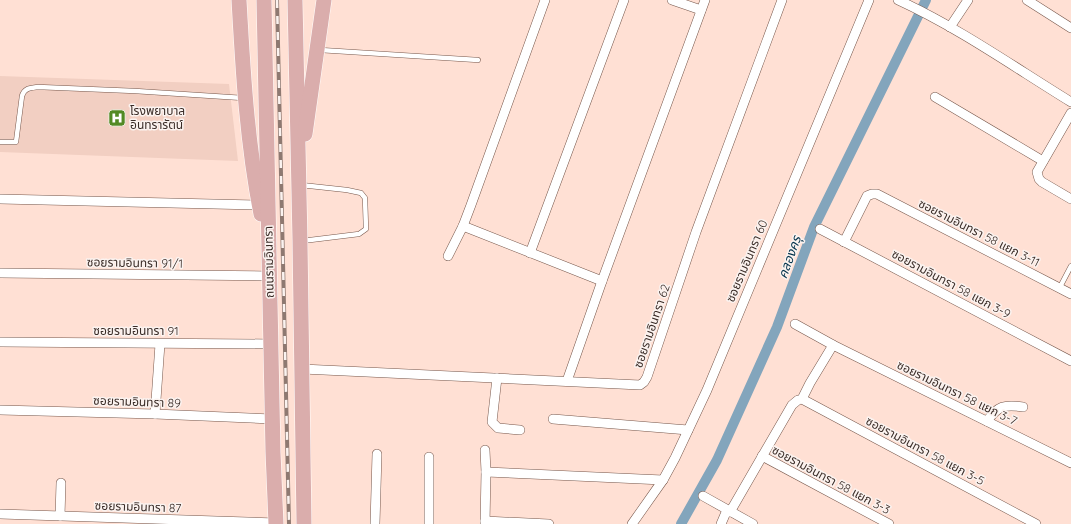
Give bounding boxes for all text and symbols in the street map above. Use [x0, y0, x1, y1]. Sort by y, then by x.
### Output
place label: โรงพยาบาล อินทรารัตน์ [130, 103, 185, 132]
hospital icon: โรงพยาบาล อินทรารัตน์ [107, 108, 127, 128]
street label: ซอยรามอินทรา 58 แยก 3-11 [916, 195, 1042, 270]
street label: ซอยรามอินทรา 60 [722, 217, 771, 304]
street label: ถนนรามอินทรา [260, 226, 277, 298]
water label: คลองครุ [774, 232, 806, 281]
street label: ซอยรามอินทรา 58 แยก 3-9 [889, 246, 1013, 321]
street label: ซอยรามอินทรา 91/1 [87, 254, 183, 271]
street label: ซอยรามอินทรา 62 [630, 282, 673, 370]
street label: ซอยรามอินทรา 91 [93, 323, 179, 338]
street label: ซอยรามอินทรา 58 แยก 3-7 [895, 357, 1020, 428]
street label: ซอยรามอินทรา 89 [93, 392, 181, 411]
street label: ซอยรามอินทรา 58 แยก 3-5 [863, 413, 987, 488]
street label: ซอยรามอินทรา 58 แยก 3-3 [769, 442, 893, 517]
street label: ซอยรามอินทรา 87 [94, 497, 182, 516]

